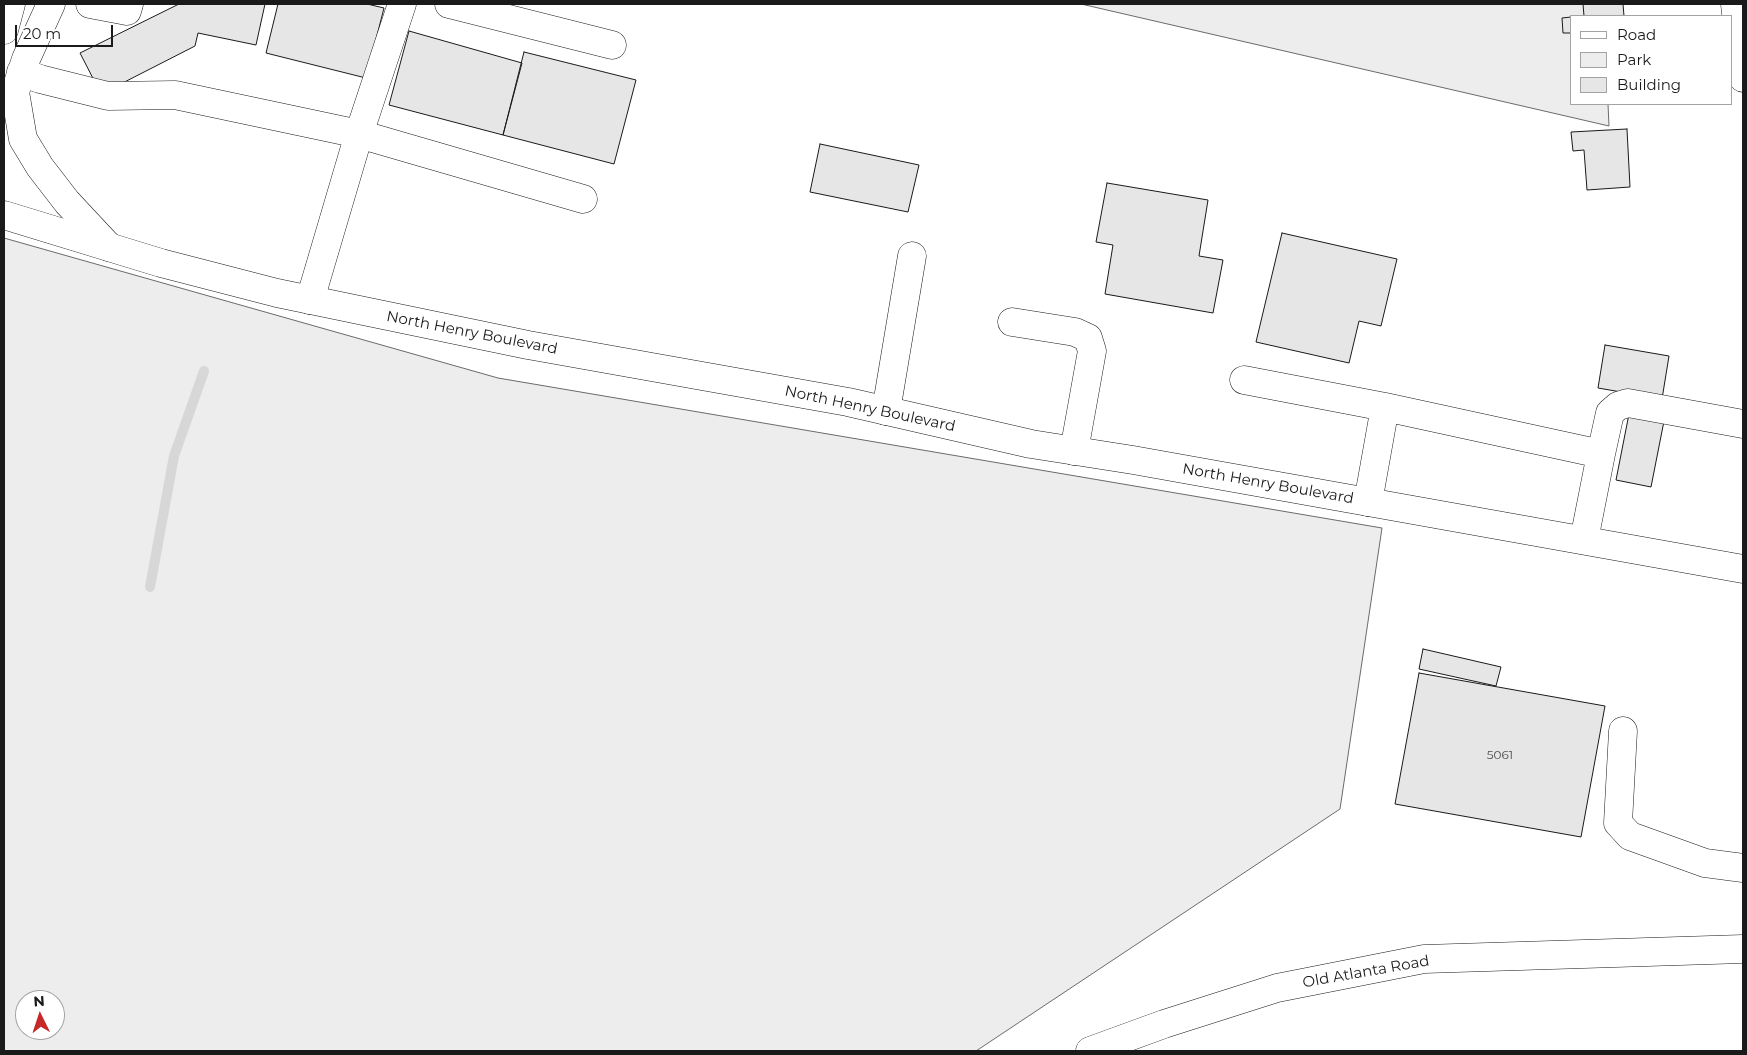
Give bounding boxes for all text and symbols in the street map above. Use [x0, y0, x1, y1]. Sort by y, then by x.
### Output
scale bar [18, 15, 115, 47]
legend [1570, 15, 1732, 105]
text: 20 m [23, 24, 61, 43]
text: Road [1617, 25, 1656, 44]
text: Park [1617, 50, 1651, 69]
text: Building [1617, 75, 1681, 94]
street label: North Henry Boulevard [385, 308, 559, 358]
street label: North Henry Boulevard [783, 382, 957, 436]
street label: North Henry Boulevard [1181, 460, 1355, 508]
house number: 5061 [1487, 748, 1513, 762]
street label: Old Atlanta Road [1301, 952, 1431, 992]
north arrow [15, 990, 65, 1040]
text: N [33, 992, 45, 1010]

